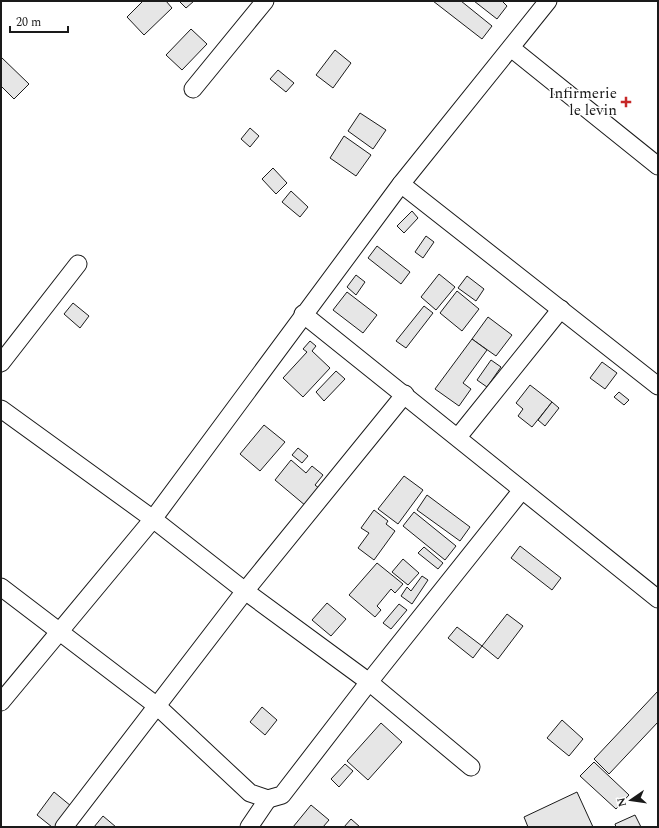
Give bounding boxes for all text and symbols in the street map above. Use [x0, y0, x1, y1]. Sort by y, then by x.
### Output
scale bar [10, 8, 68, 34]
text: 20 m [16, 13, 41, 32]
place label: Infirmerie le levin [549, 82, 617, 122]
marker: Infirmerie le levin [620, 96, 632, 108]
north arrow [611, 780, 651, 820]
text: N [612, 796, 631, 808]

